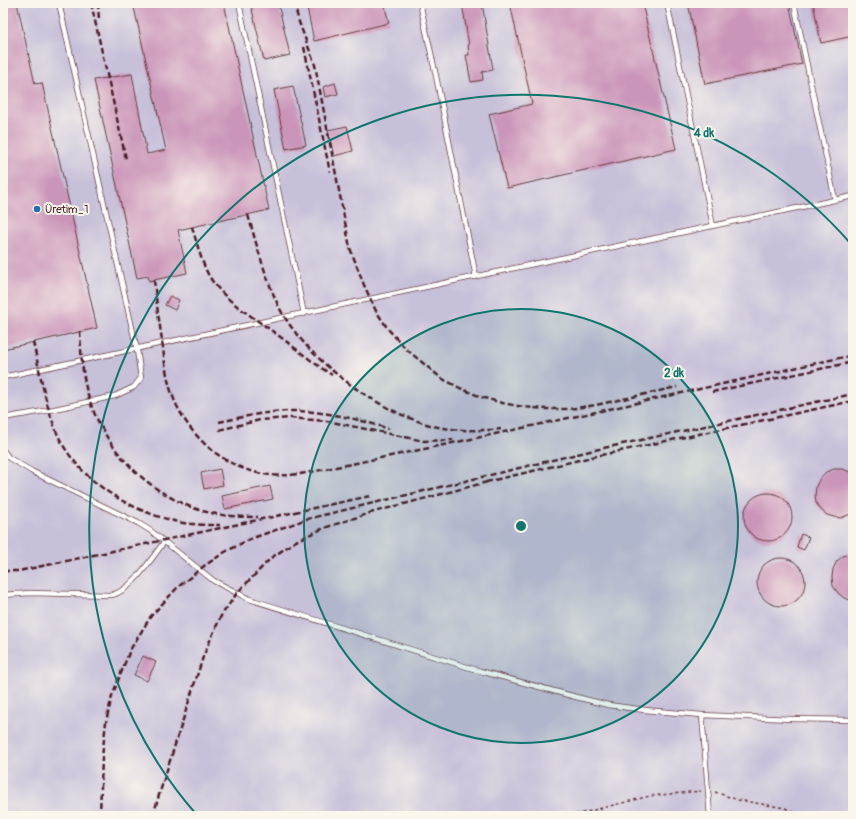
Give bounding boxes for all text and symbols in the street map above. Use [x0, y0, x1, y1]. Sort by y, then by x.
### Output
text: 4 dk [693, 126, 715, 141]
place label: Üretim_1 [45, 203, 89, 216]
marker: Üretim_1 [32, 204, 42, 214]
text: 2 dk [664, 366, 685, 381]
centre of rings [514, 519, 528, 533]

